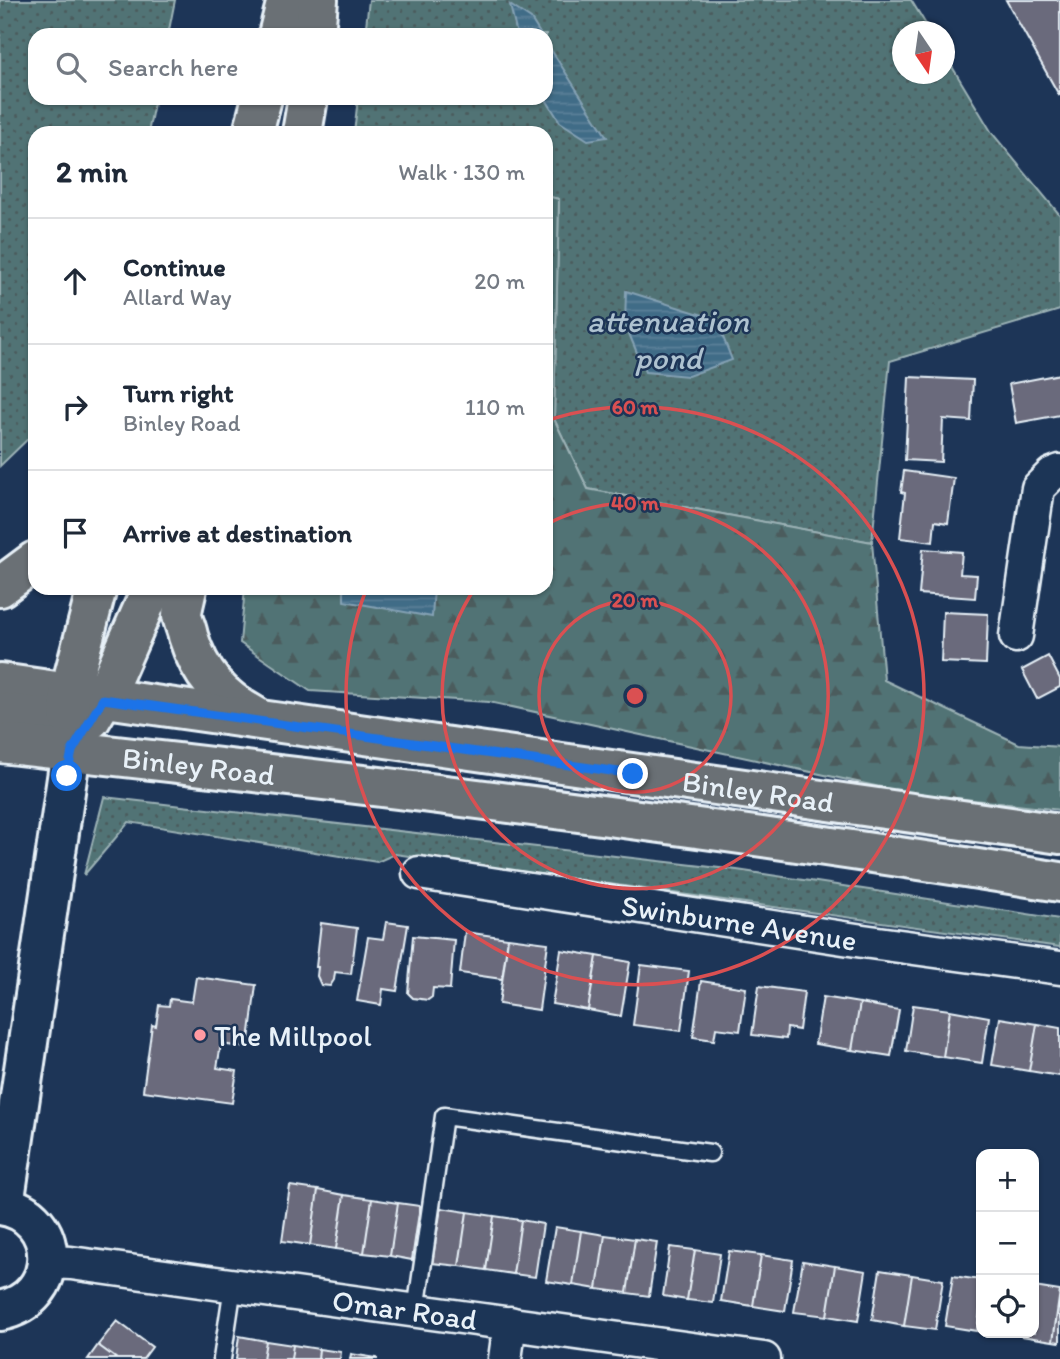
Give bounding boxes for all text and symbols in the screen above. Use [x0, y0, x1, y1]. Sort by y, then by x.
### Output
north arrow [892, 21, 955, 84]
search box [28, 28, 553, 105]
icon: search [52, 48, 90, 86]
text: Search here [108, 51, 238, 83]
text: 2 min [56, 153, 127, 190]
text: Walk · 130 m [398, 158, 525, 186]
text: Continue [123, 251, 226, 283]
icon: ahead [56, 262, 94, 300]
text: 20 m [474, 267, 525, 295]
text: Allard Way [123, 283, 232, 311]
water label: attenuation pond [587, 302, 750, 377]
text: Turn right [123, 377, 234, 409]
icon: right [56, 388, 94, 426]
text: 110 m [465, 393, 525, 421]
text: 60 m [612, 394, 659, 419]
text: Binley Road [123, 409, 240, 437]
text: 40 m [611, 490, 659, 515]
icon: arrive [56, 514, 94, 552]
text: Arrive at destination [123, 517, 352, 549]
text: 20 m [612, 587, 659, 612]
centre of rings [623, 684, 647, 708]
street label: Binley Road [120, 738, 278, 793]
route end [617, 758, 648, 789]
route start [51, 760, 82, 791]
street label: Binley Road [680, 762, 837, 820]
street label: Swinburne Avenue [619, 886, 859, 958]
place label: The Millpool [214, 1017, 372, 1054]
marker: The Millpool [192, 1027, 208, 1043]
map controls [976, 1149, 1039, 1338]
button: + [976, 1149, 1039, 1212]
button: − [976, 1212, 1039, 1275]
button: locate [976, 1275, 1039, 1338]
street label: Omar Road [330, 1281, 480, 1338]

